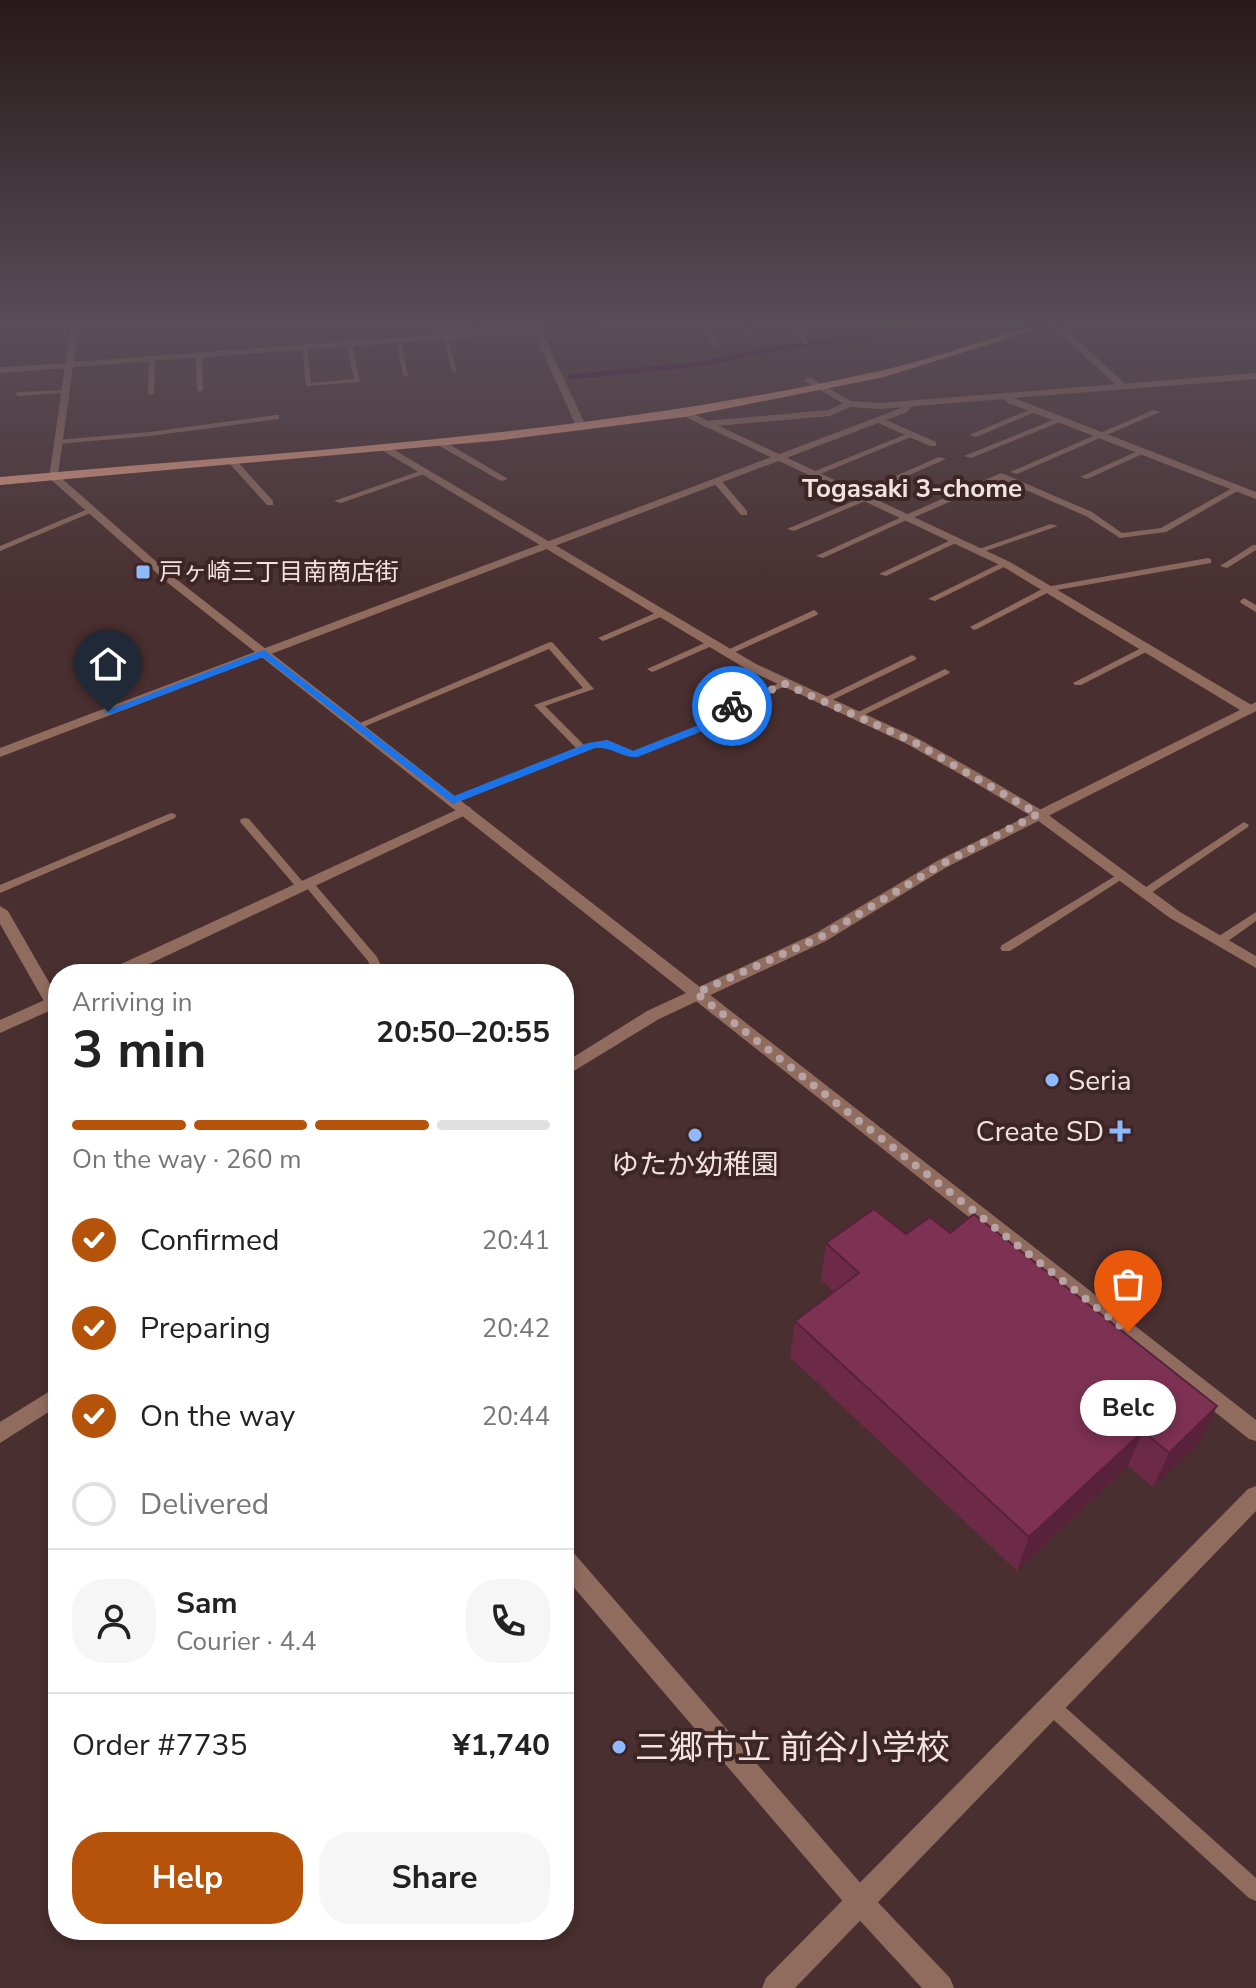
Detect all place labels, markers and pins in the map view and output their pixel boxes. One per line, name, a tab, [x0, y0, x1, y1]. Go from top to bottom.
place label: 戸ヶ崎三丁目南商店街	[159, 556, 399, 588]
marker: 戸ヶ崎三丁目南商店街	[134, 563, 152, 581]
pin	[74, 630, 142, 712]
place label: Seria	[1068, 1062, 1131, 1100]
marker: Seria	[1043, 1071, 1061, 1089]
place label: Create SD	[976, 1113, 1104, 1151]
marker: Create SD	[1111, 1122, 1129, 1140]
marker: ゆたか幼稚園	[686, 1126, 704, 1144]
place label: ゆたか幼稚園	[611, 1146, 779, 1184]
pin	[1094, 1250, 1162, 1332]
callout: Belc	[1080, 1380, 1176, 1436]
place label: 三郷市立 前谷小学校	[635, 1725, 950, 1771]
marker: 三郷市立 前谷小学校	[610, 1738, 628, 1756]

